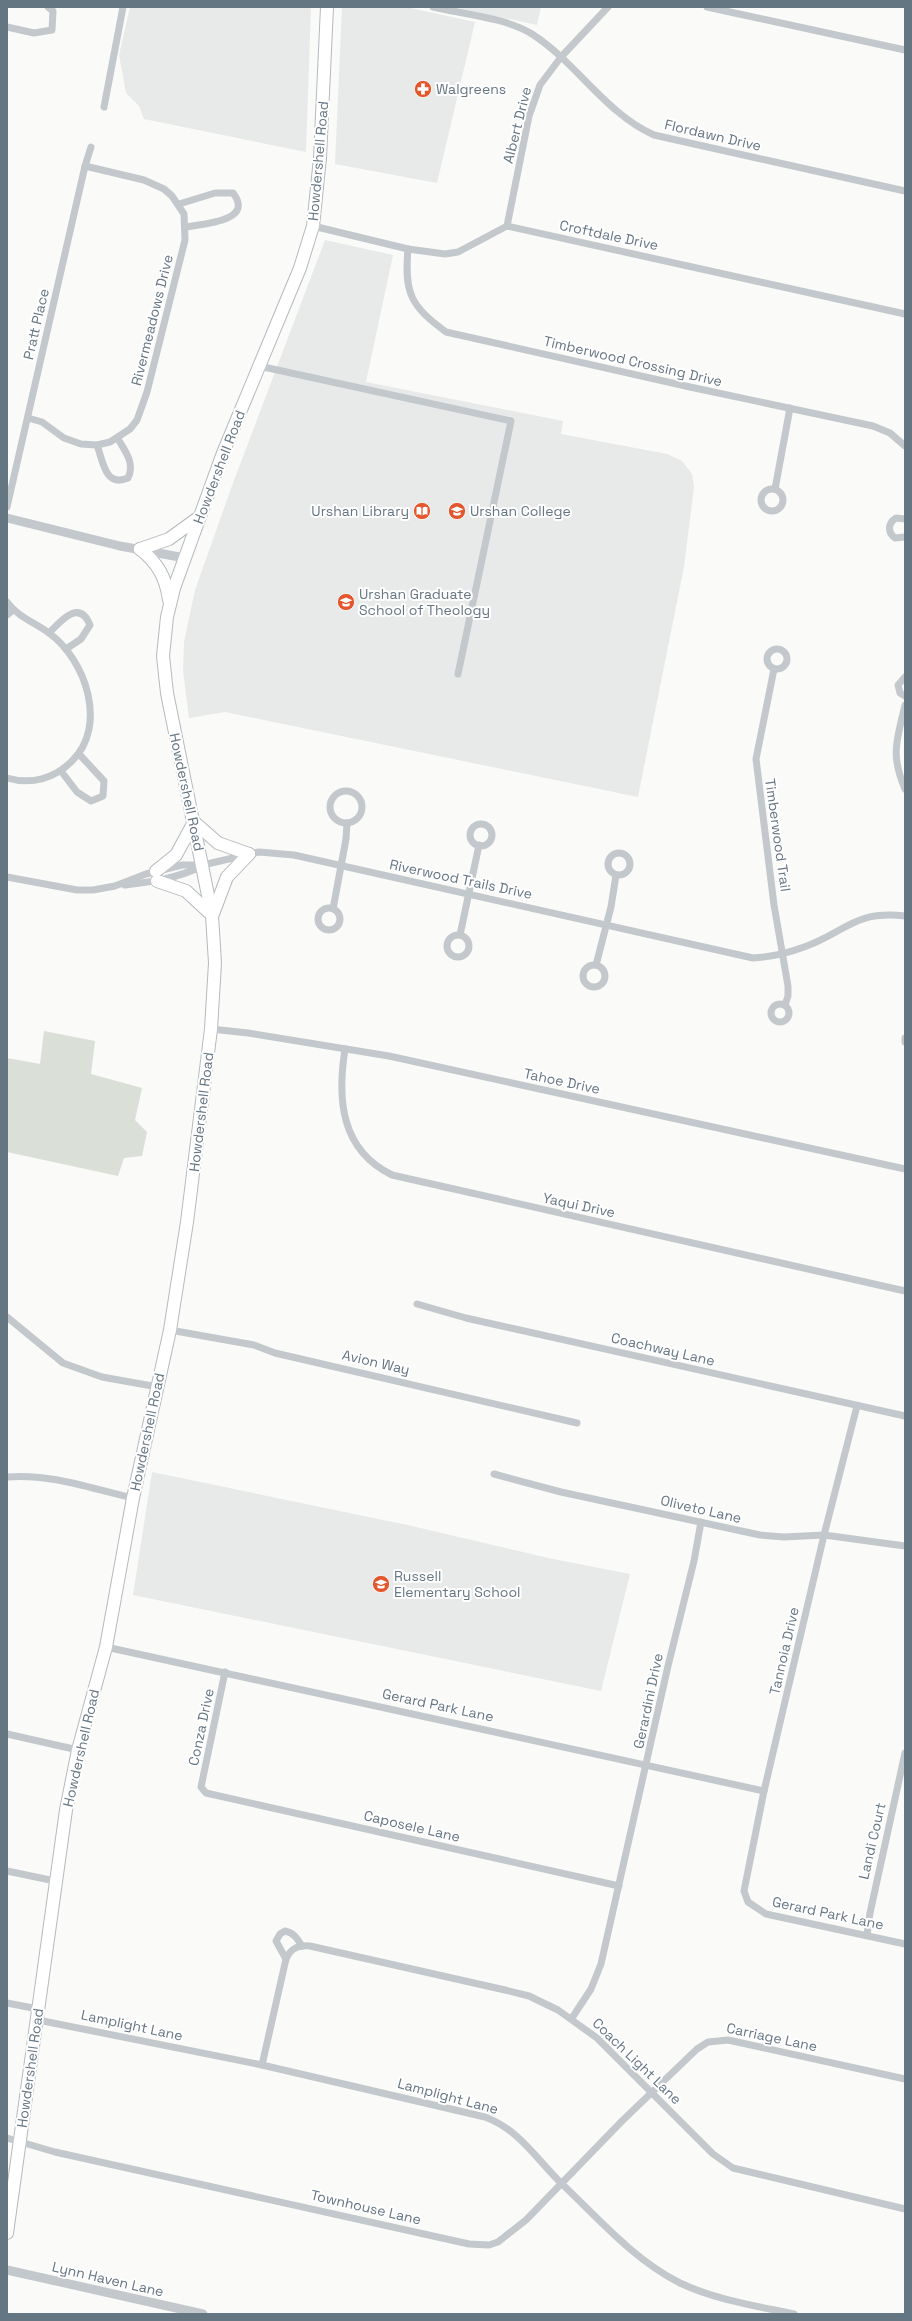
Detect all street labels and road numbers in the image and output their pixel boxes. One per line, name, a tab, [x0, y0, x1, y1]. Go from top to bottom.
street label: Albert Drive	[499, 85, 535, 165]
street label: Howdershell Road	[304, 100, 332, 222]
street label: Flordawn Drive	[663, 115, 763, 155]
street label: Croftdale Drive	[558, 216, 660, 254]
street label: Rivermeadows Drive	[127, 253, 177, 387]
street label: Pratt Place	[19, 287, 53, 361]
street label: Timberwood Crossing Drive	[542, 332, 724, 390]
street label: Howdershell Road	[189, 408, 249, 526]
street label: Howdershell Road	[166, 731, 208, 853]
street label: Timberwood Trail	[761, 777, 795, 893]
street label: Riverwood Trails Drive	[388, 855, 534, 903]
street label: Howdershell Road	[185, 1051, 217, 1173]
street label: Tahoe Drive	[522, 1064, 602, 1098]
street label: Yaqui Drive	[541, 1189, 617, 1221]
street label: Coachway Lane	[609, 1328, 717, 1370]
street label: Avion Way	[340, 1345, 412, 1379]
street label: Howdershell Road	[126, 1371, 168, 1493]
street label: Oliveto Lane	[659, 1491, 743, 1527]
street label: Tannoia Drive	[765, 1605, 803, 1697]
street label: Gerardini Drive	[629, 1652, 667, 1750]
street label: Gerard Park Lane	[381, 1684, 495, 1726]
street label: Howdershell Road	[59, 1687, 103, 1809]
street label: Conza Drive	[184, 1687, 218, 1767]
street label: Landi Court	[854, 1801, 890, 1881]
street label: Caposele Lane	[362, 1806, 462, 1846]
street label: Gerard Park Lane	[771, 1892, 885, 1934]
street label: Lamplight Lane	[79, 2005, 185, 2045]
street label: Howdershell Road	[13, 2007, 47, 2129]
street label: Coach Light Lane	[589, 2014, 685, 2108]
street label: Carriage Lane	[725, 2019, 819, 2055]
street label: Lamplight Lane	[396, 2074, 500, 2118]
street label: Townhouse Lane	[309, 2186, 423, 2228]
street label: Lynn Haven Lane	[50, 2257, 166, 2301]

